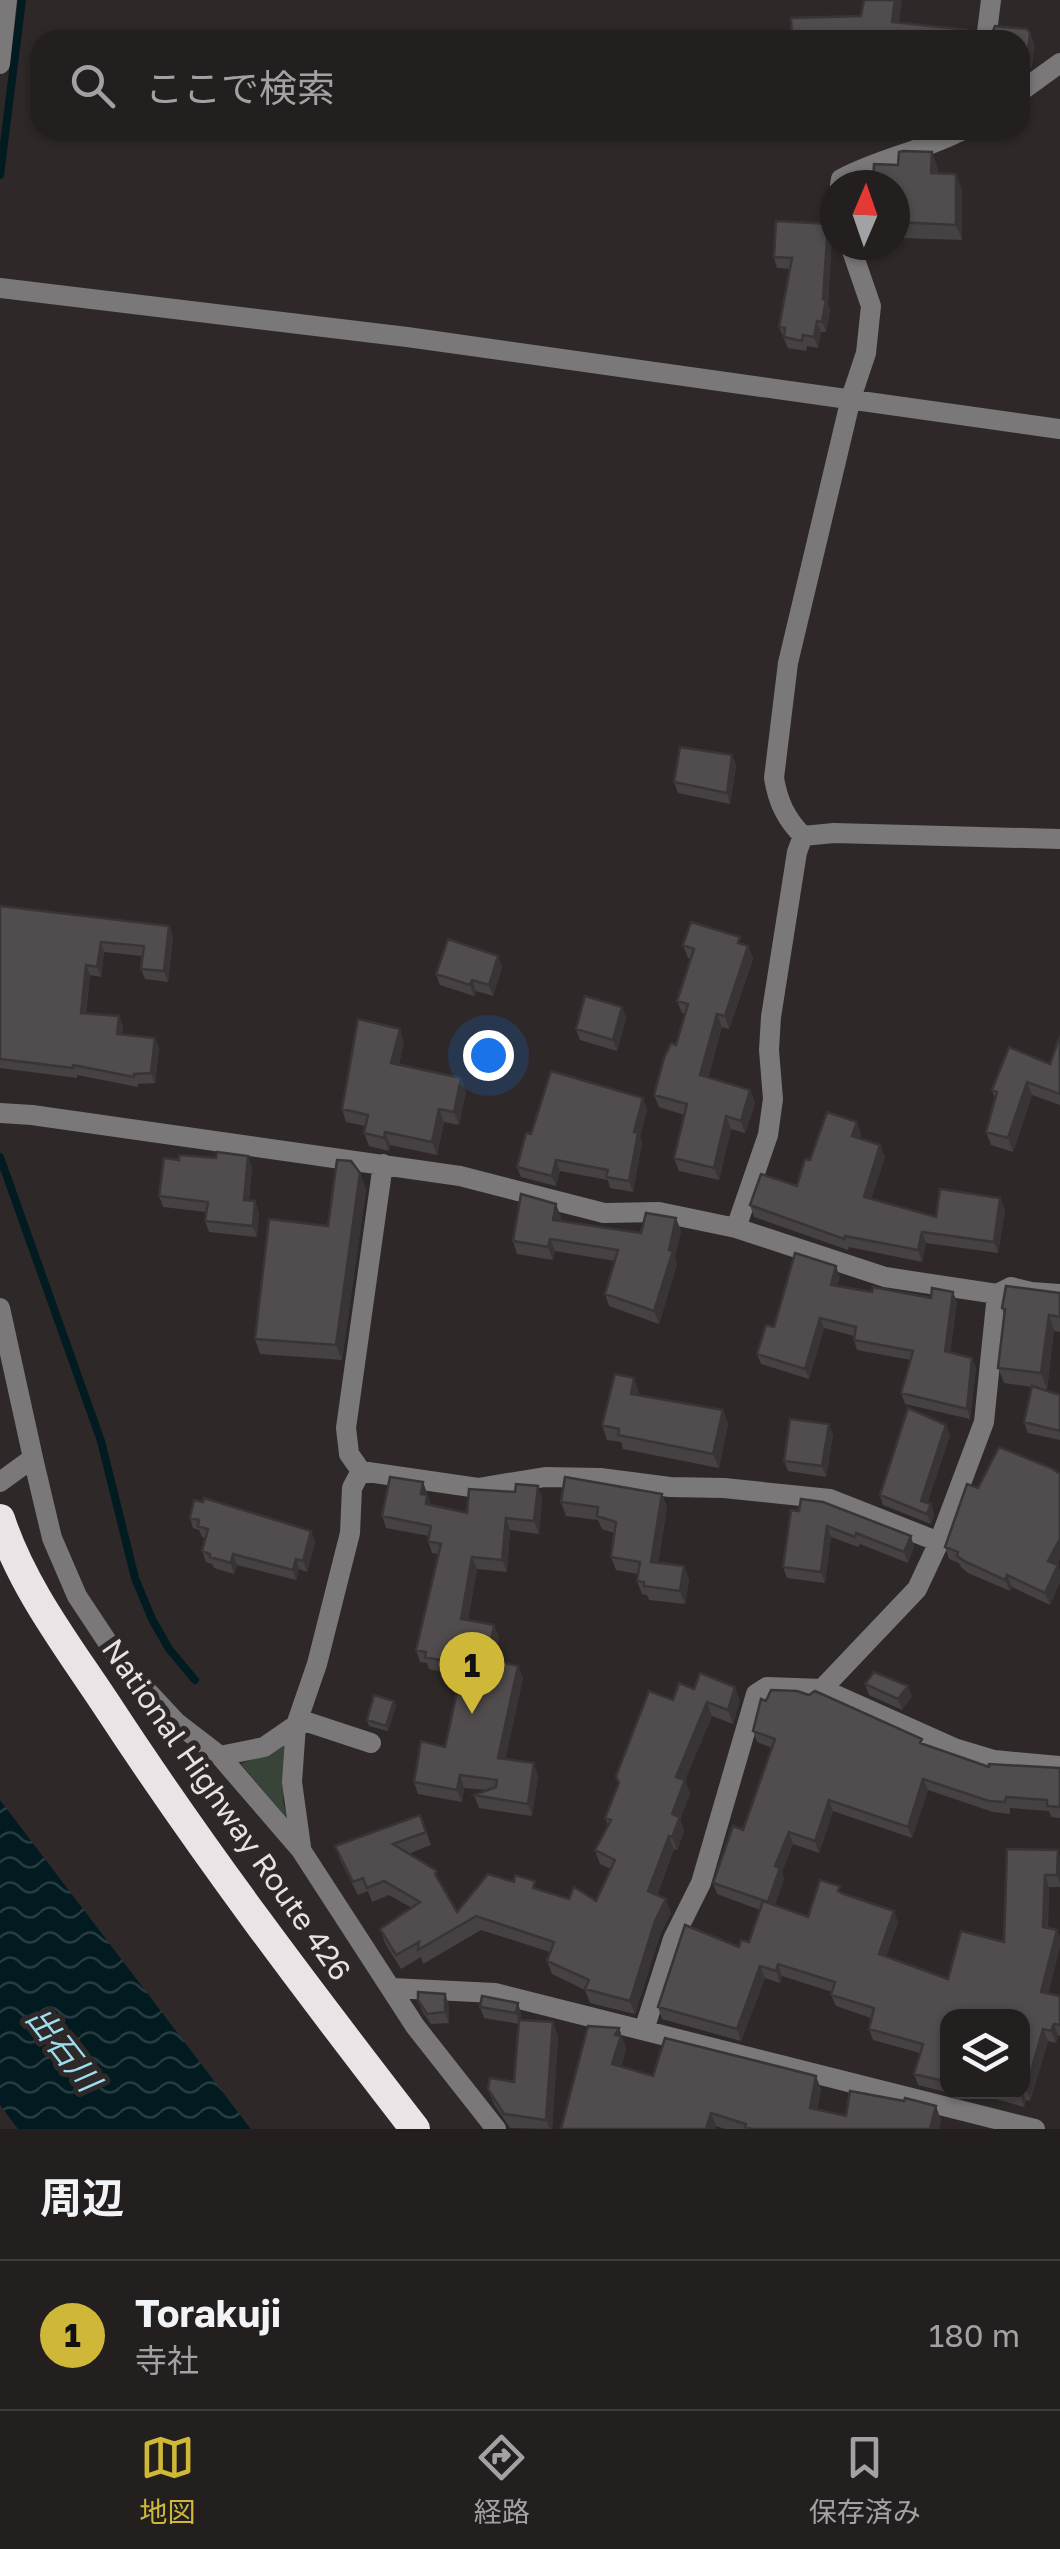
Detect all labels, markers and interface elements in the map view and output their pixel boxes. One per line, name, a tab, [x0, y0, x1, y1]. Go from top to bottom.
search box	[30, 30, 1030, 140]
icon: search	[65, 58, 120, 113]
text: ここで検索	[145, 65, 335, 110]
north arrow	[820, 170, 910, 260]
your location	[463, 1030, 514, 1081]
street label: National Highway Route 426	[95, 1632, 359, 1987]
pin: 1	[440, 1632, 504, 1714]
water label: 出石川	[19, 1999, 110, 2100]
map controls	[940, 2009, 1030, 2099]
button: layers	[940, 2009, 1030, 2099]
text: 周辺	[40, 2172, 124, 2222]
text: Torakuji	[135, 2290, 281, 2335]
text: 1	[64, 2316, 81, 2354]
text: 180 m	[929, 2316, 1020, 2354]
text: 寺社	[135, 2341, 199, 2379]
tab: 地図	[139, 2430, 195, 2530]
tab: 経路	[474, 2430, 530, 2530]
tab: 保存済み	[809, 2430, 921, 2530]

